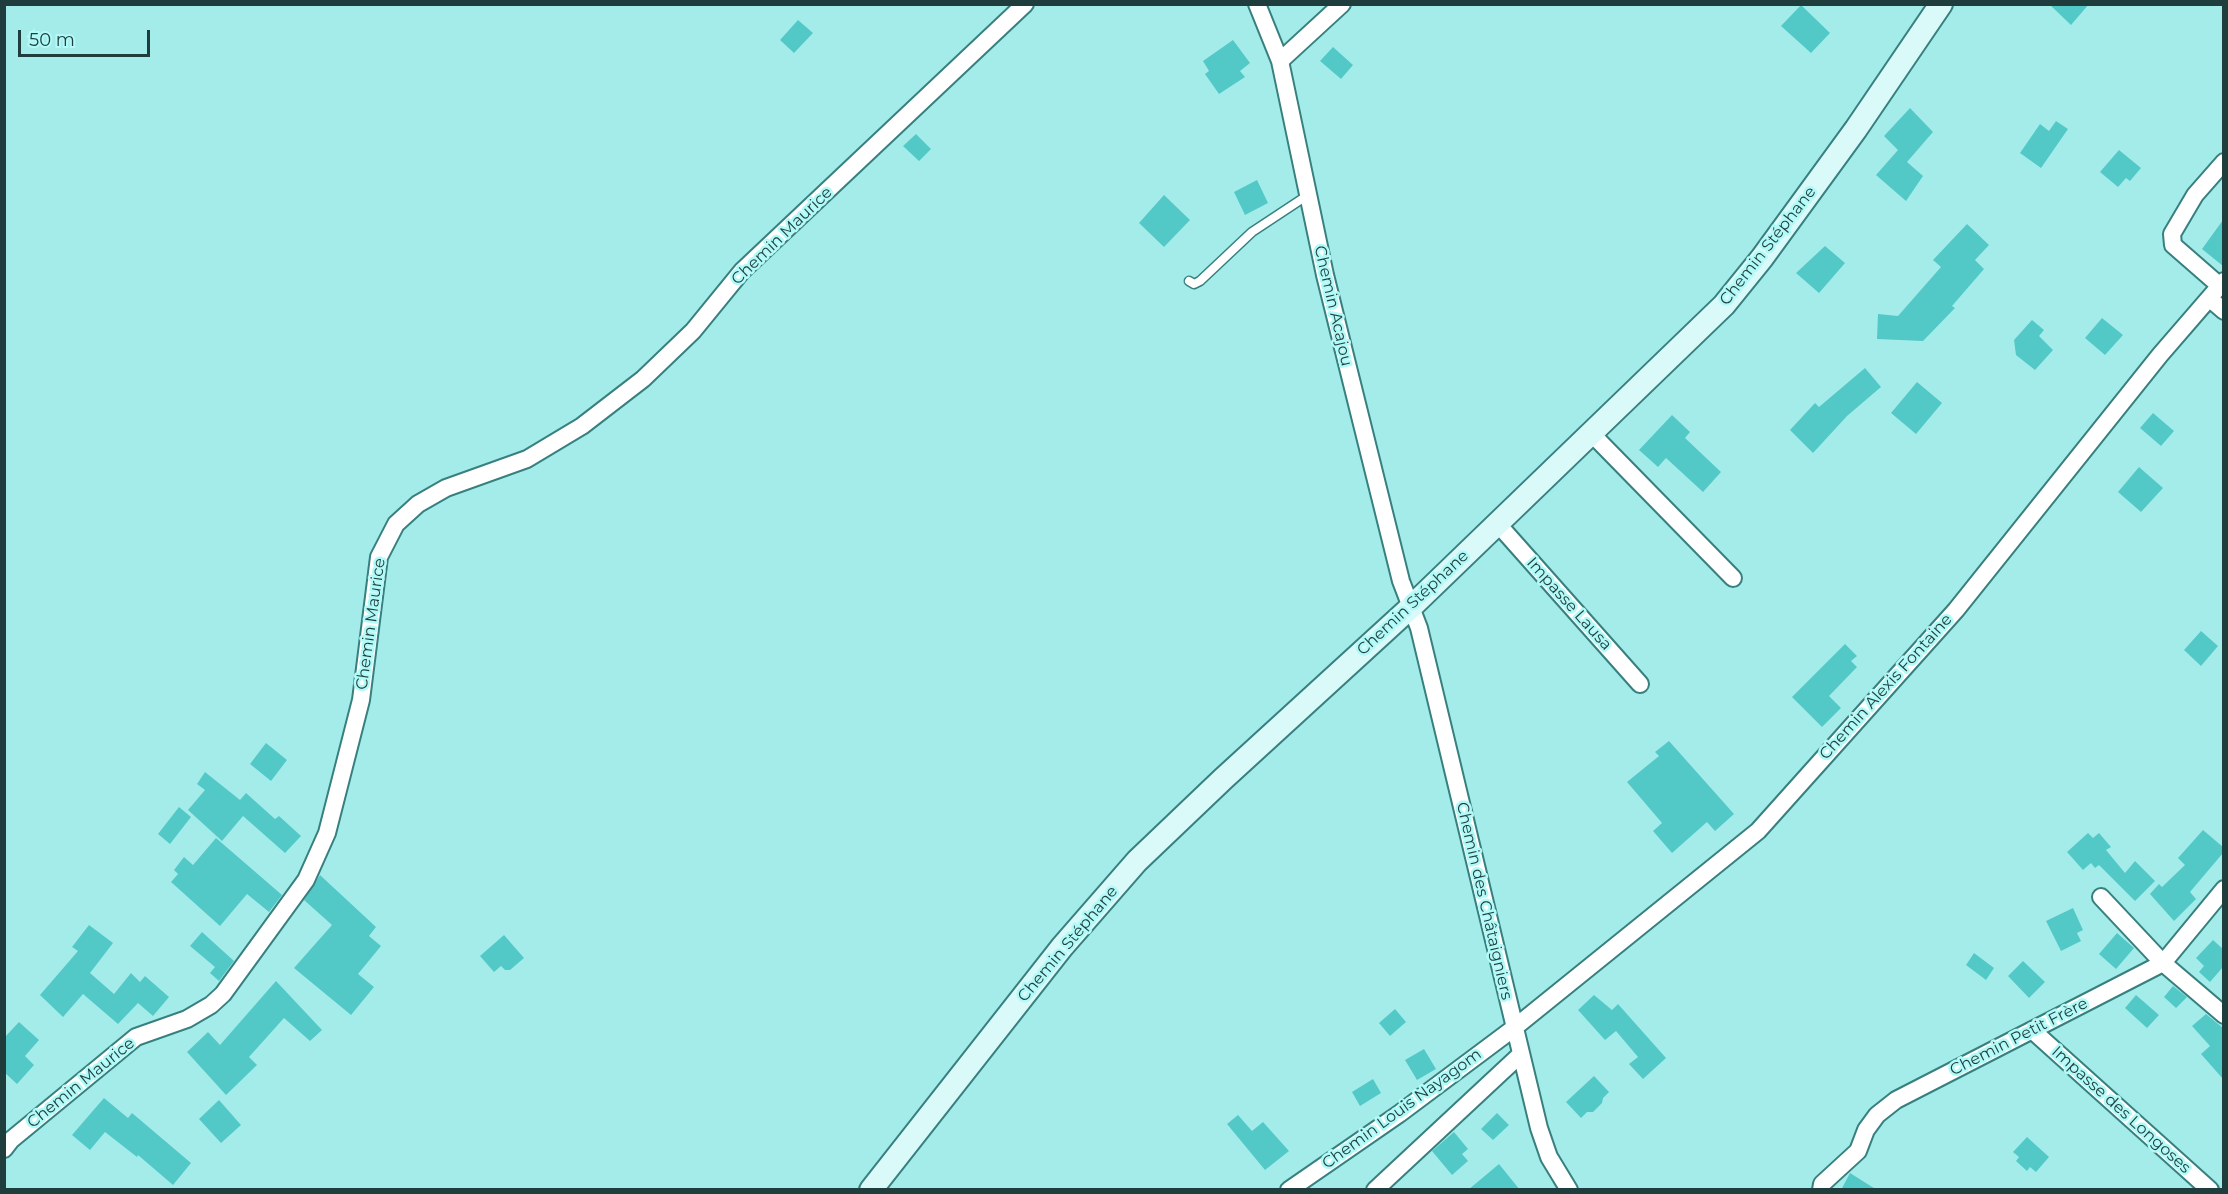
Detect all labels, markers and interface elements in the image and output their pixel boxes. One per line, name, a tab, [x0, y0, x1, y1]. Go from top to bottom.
scale bar	[21, 18, 153, 56]
text: 50 m	[29, 29, 75, 51]
street label: Chemin Maurice	[728, 183, 836, 289]
street label: Chemin Stéphane	[1716, 183, 1820, 309]
street label: Chemin Acajou	[1310, 244, 1356, 368]
street label: Chemin Stéphane	[1353, 546, 1473, 660]
street label: Impasse Lausa	[1522, 554, 1616, 654]
street label: Chemin Maurice	[352, 557, 390, 691]
street label: Chemin Alexis Fontaine	[1816, 610, 1956, 764]
street label: Chemin des Châtaigniers	[1452, 800, 1516, 1002]
street label: Chemin Stéphane	[1014, 882, 1122, 1006]
street label: Chemin Petit Frère	[1947, 994, 2091, 1080]
street label: Chemin Maurice	[23, 1034, 139, 1132]
street label: Impasse des Longoses	[2048, 1042, 2194, 1178]
street label: Chemin Louis Nayagom	[1319, 1045, 1485, 1173]

